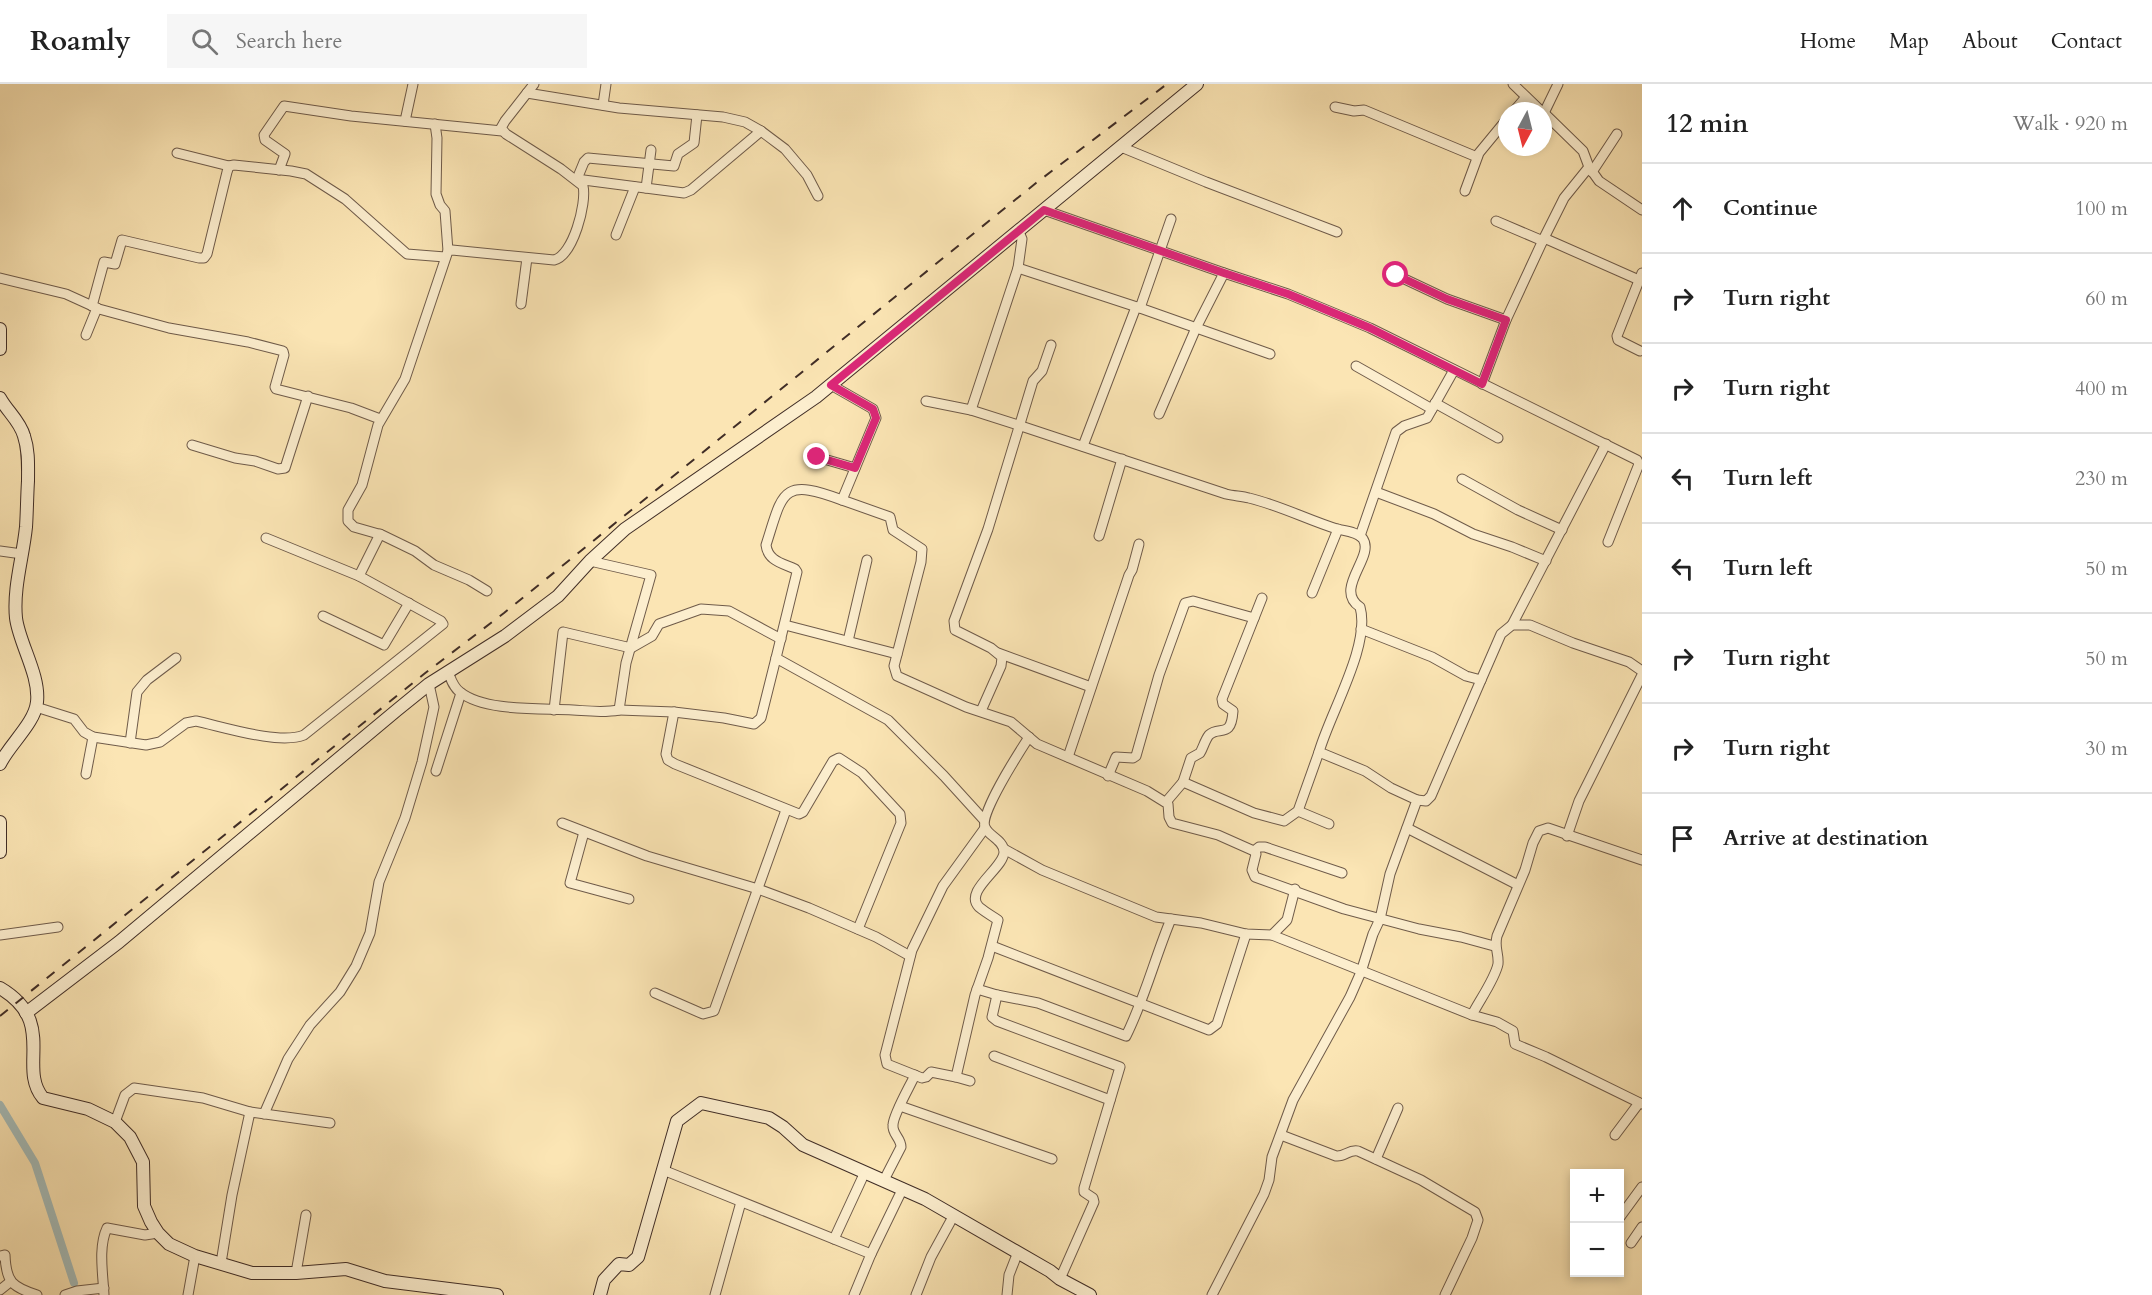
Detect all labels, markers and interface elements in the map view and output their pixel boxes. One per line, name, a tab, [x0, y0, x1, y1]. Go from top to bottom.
search box	[167, 14, 587, 68]
text: Roamly	[30, 22, 131, 60]
icon: search	[188, 25, 221, 58]
text: Search here	[236, 26, 342, 56]
text: Home	[1800, 27, 1856, 56]
text: Map	[1889, 27, 1929, 56]
text: About	[1962, 27, 2018, 56]
text: Contact	[2051, 27, 2122, 56]
north arrow	[1498, 102, 1552, 156]
text: 12 min	[1666, 106, 1749, 141]
text: Walk · 920 m	[2013, 110, 2128, 137]
icon: ahead	[1666, 192, 1699, 225]
text: Continue	[1723, 193, 1818, 223]
text: 100 m	[2075, 195, 2128, 222]
route start	[1382, 261, 1408, 287]
icon: right	[1666, 282, 1699, 315]
text: Turn right	[1723, 283, 1830, 313]
text: 60 m	[2085, 285, 2128, 312]
icon: right	[1666, 372, 1699, 405]
text: Turn right	[1723, 373, 1830, 403]
text: 400 m	[2075, 375, 2128, 402]
route end	[803, 443, 829, 469]
icon: left	[1666, 462, 1699, 495]
text: Turn left	[1723, 463, 1812, 493]
text: 230 m	[2075, 465, 2128, 492]
icon: left	[1666, 552, 1699, 585]
text: Turn left	[1723, 553, 1812, 583]
text: 50 m	[2085, 555, 2128, 582]
icon: right	[1666, 642, 1699, 675]
text: Turn right	[1723, 643, 1830, 673]
text: 50 m	[2085, 645, 2128, 672]
icon: right	[1666, 732, 1699, 765]
text: Turn right	[1723, 733, 1830, 763]
text: 30 m	[2085, 735, 2128, 762]
icon: arrive	[1666, 822, 1699, 855]
text: Arrive at destination	[1723, 823, 1928, 853]
map controls	[1570, 1169, 1624, 1277]
button: +	[1570, 1169, 1624, 1223]
button: −	[1570, 1223, 1624, 1277]

